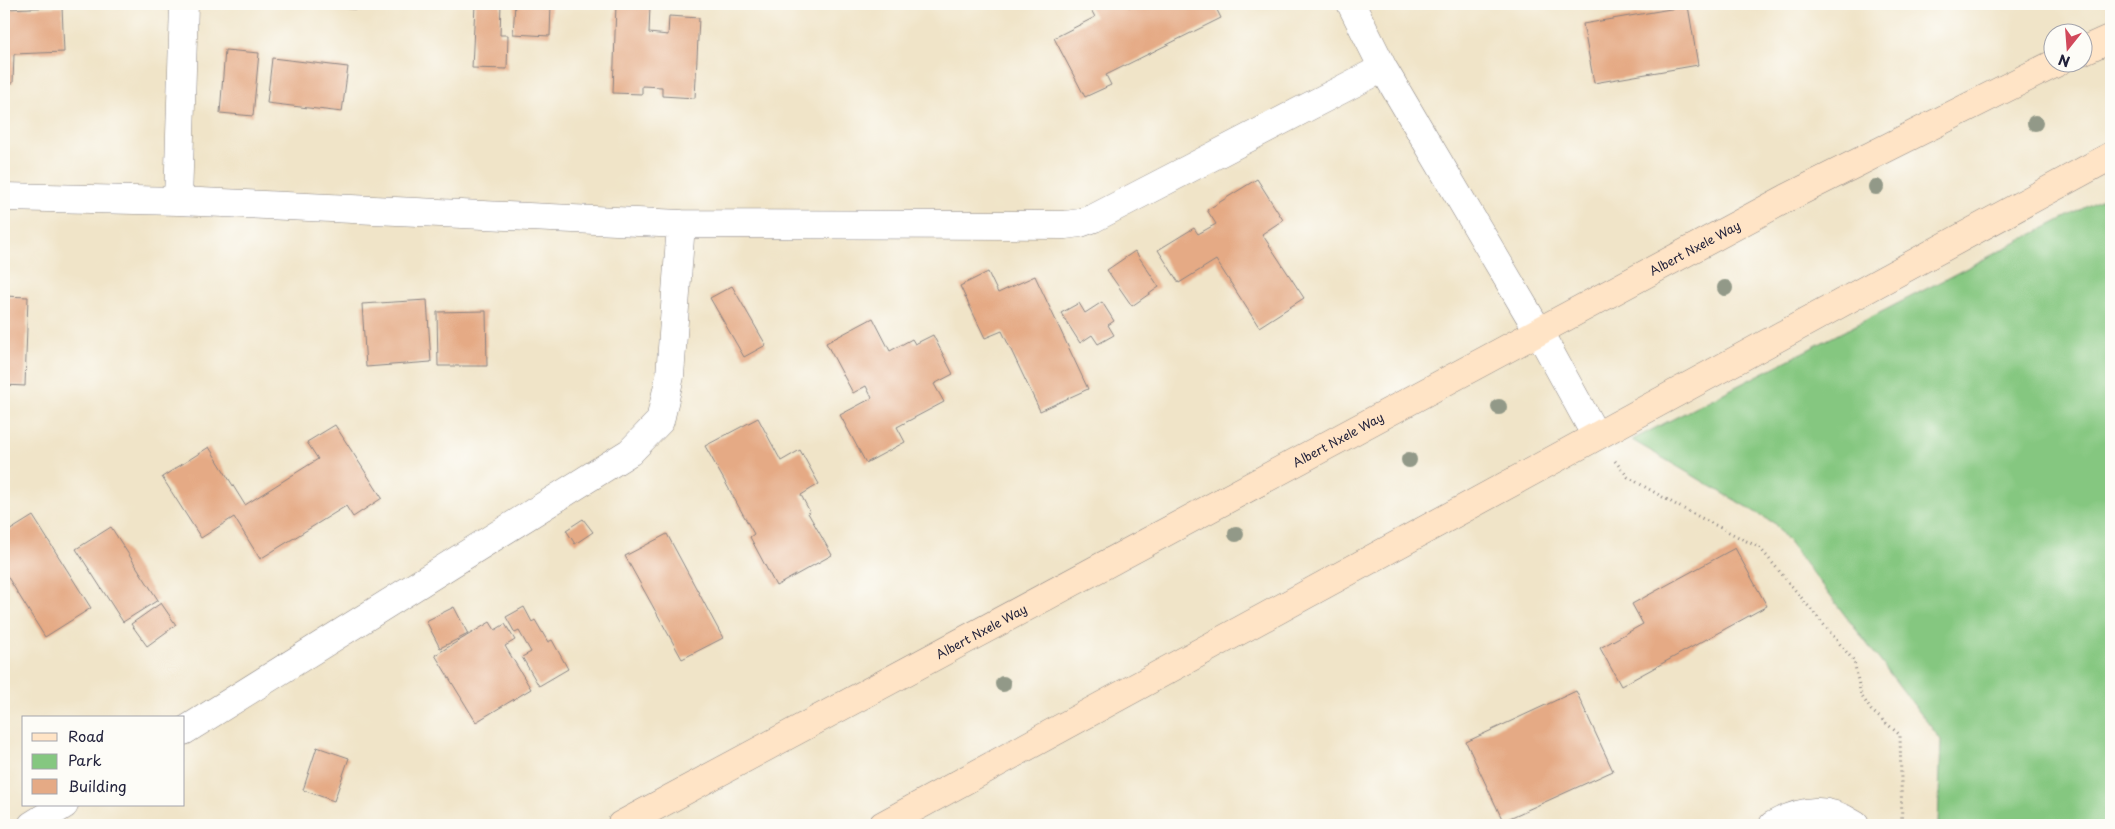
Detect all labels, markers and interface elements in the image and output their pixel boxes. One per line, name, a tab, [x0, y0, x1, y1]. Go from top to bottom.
north arrow	[2042, 22, 2092, 72]
text: N	[2056, 49, 2072, 73]
street label: Albert Nxele Way	[1646, 216, 1743, 280]
street label: Albert Nxele Way	[1289, 408, 1387, 471]
street label: Albert Nxele Way	[932, 599, 1030, 663]
legend	[22, 716, 185, 806]
text: Road	[68, 724, 104, 747]
text: Park	[68, 748, 102, 771]
text: Building	[68, 774, 127, 797]

